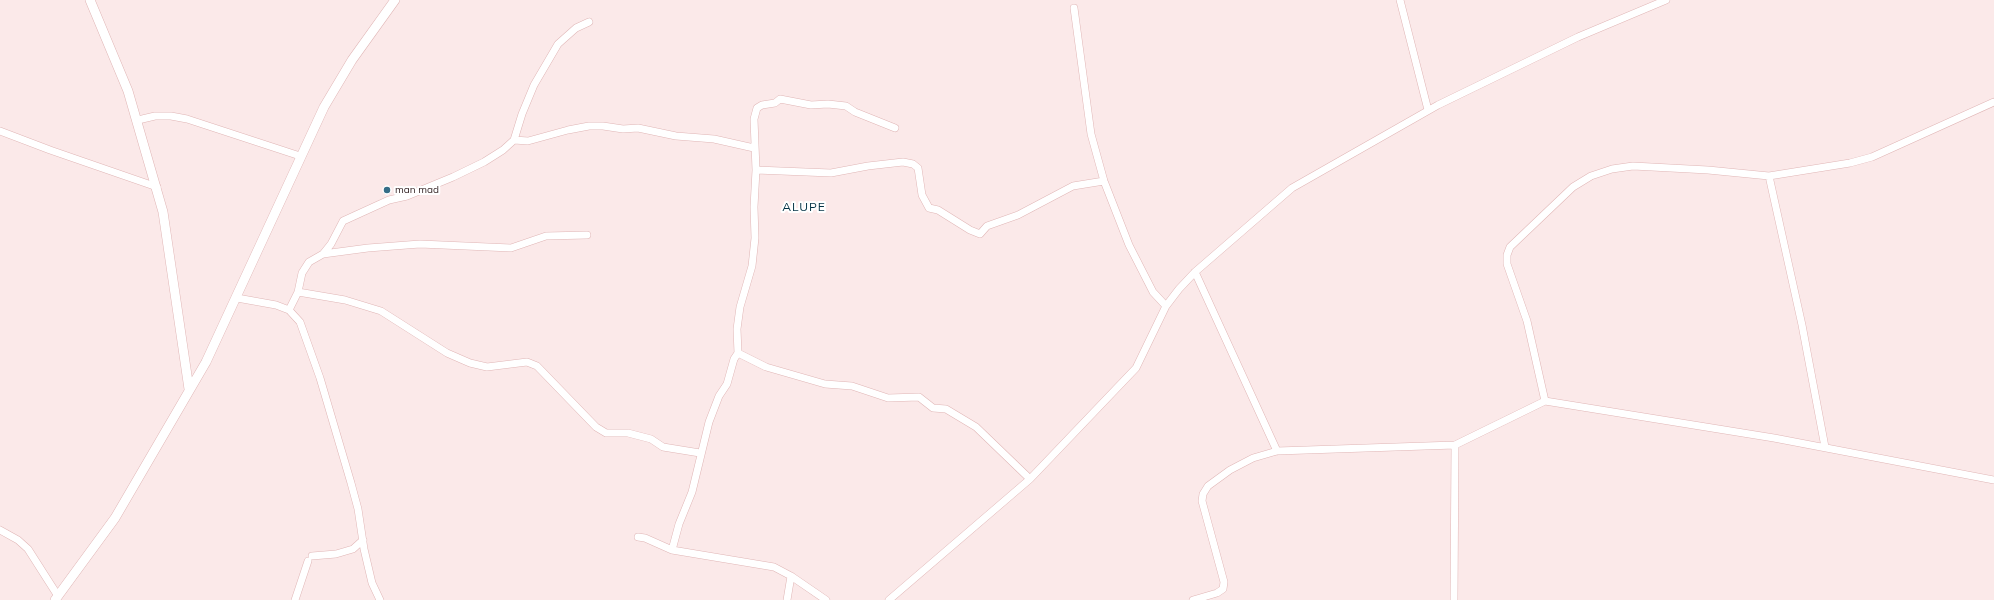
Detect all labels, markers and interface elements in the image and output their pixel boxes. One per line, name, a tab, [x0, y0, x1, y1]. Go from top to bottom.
place label: man mad	[395, 184, 439, 196]
marker: man mad	[382, 185, 392, 195]
district label: ALUPE	[782, 200, 826, 214]

